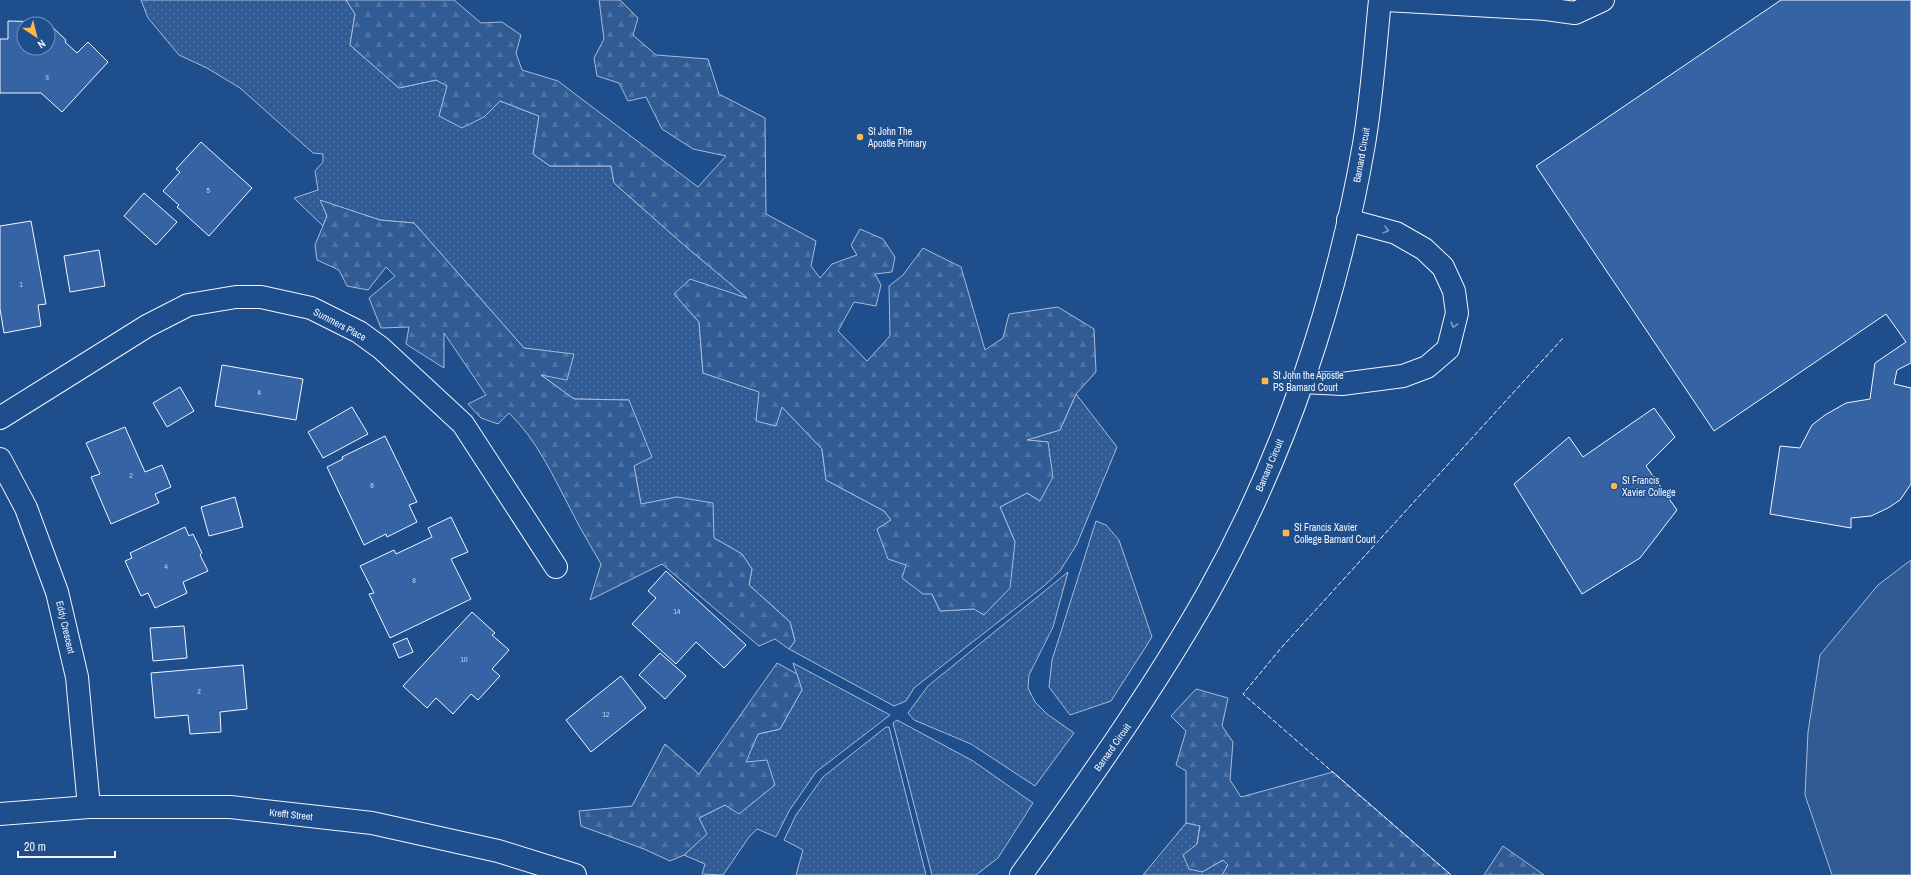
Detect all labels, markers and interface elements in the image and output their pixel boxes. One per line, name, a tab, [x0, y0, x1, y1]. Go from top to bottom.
north arrow	[16, 16, 56, 56]
text: N	[35, 37, 48, 52]
house number: 3	[45, 72, 49, 82]
place label: St John The Apostle Primary	[867, 125, 927, 150]
street label: Barnard Circuit	[1350, 126, 1373, 184]
marker: St John The Apostle Primary	[855, 132, 865, 142]
house number: 5	[206, 185, 210, 195]
one-way arrow	[1382, 225, 1389, 234]
house number: 1	[19, 279, 23, 289]
street label: Summers Place	[311, 305, 369, 344]
one-way arrow	[1450, 321, 1459, 328]
place label: St John the Apostle PS Barnard Court	[1273, 369, 1344, 394]
marker: St John the Apostle PS Barnard Court	[1260, 376, 1270, 386]
house number: 4	[257, 387, 261, 397]
street label: Barnard Circuit	[1253, 436, 1287, 493]
house number: 2	[129, 470, 133, 480]
place label: St Francis Xavier College	[1622, 474, 1676, 499]
house number: 6	[370, 480, 374, 490]
marker: St Francis Xavier College	[1609, 481, 1619, 491]
place label: St Francis Xavier College Barnard Court	[1294, 521, 1376, 546]
marker: St Francis Xavier College Barnard Court	[1281, 528, 1291, 538]
house number: 4	[164, 561, 168, 571]
house number: 8	[412, 575, 416, 585]
street label: Eddy Crescent	[53, 599, 78, 655]
house number: 14	[673, 606, 681, 616]
house number: 10	[460, 654, 468, 664]
house number: 2	[197, 686, 201, 696]
house number: 12	[602, 709, 610, 719]
street label: Barnard Circuit	[1091, 720, 1134, 774]
street label: Krefft Street	[269, 806, 314, 823]
scale bar	[18, 833, 115, 859]
text: 20 m	[24, 839, 46, 855]

